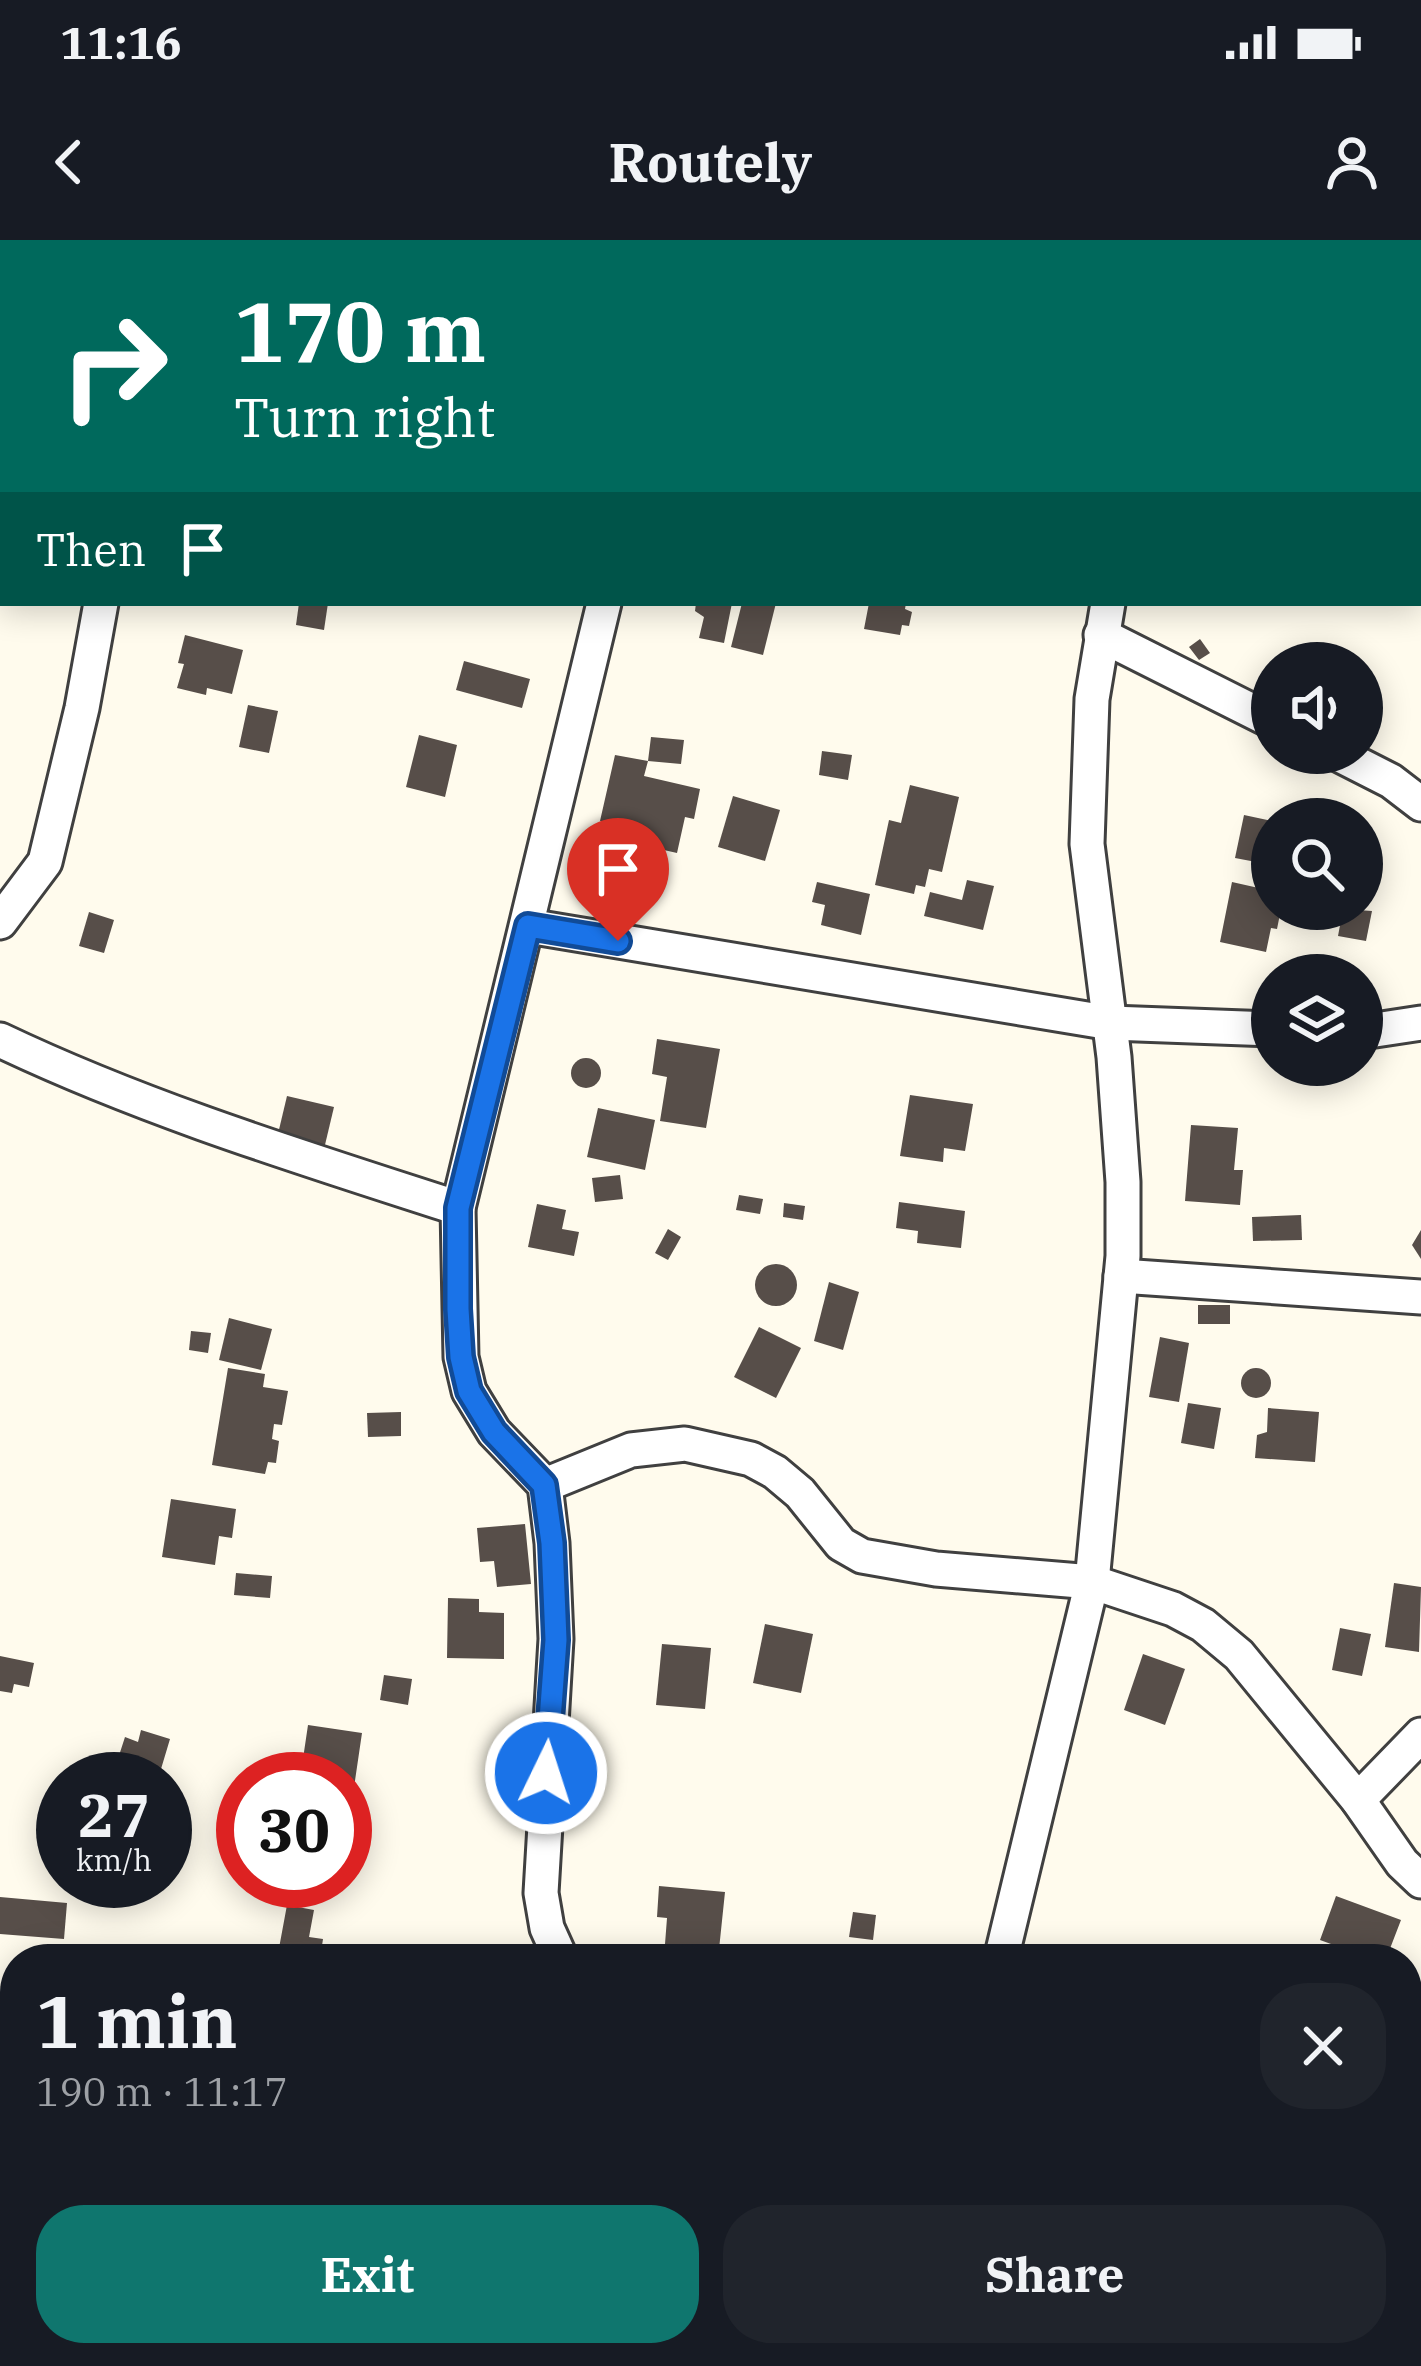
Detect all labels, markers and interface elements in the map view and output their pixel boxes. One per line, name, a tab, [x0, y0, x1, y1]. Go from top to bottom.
text: 11:16	[60, 13, 182, 71]
text: Routely	[609, 127, 812, 197]
icon: back	[36, 129, 102, 195]
icon: person	[1319, 129, 1385, 195]
text: 170 m	[234, 276, 486, 385]
icon: right	[36, 288, 192, 444]
text: Turn right	[234, 382, 496, 452]
icon: arrive	[170, 516, 236, 582]
text: Then	[36, 520, 146, 578]
map controls	[1251, 642, 1383, 1086]
button: sound	[1251, 642, 1383, 774]
button: search	[1251, 798, 1383, 930]
pin	[567, 818, 669, 941]
icon: arrive	[585, 836, 651, 902]
button: layers	[1251, 954, 1383, 1086]
position arrow	[483, 1710, 609, 1836]
speed limit sign: 30	[216, 1752, 372, 1908]
text: 27	[78, 1775, 150, 1854]
text: km/h	[76, 1840, 152, 1879]
text: 1 min	[36, 1974, 238, 2068]
button: close	[1260, 1983, 1386, 2109]
text: 190 m · 11:17	[36, 2066, 288, 2117]
button: Exit	[36, 2205, 699, 2343]
button: Share	[723, 2205, 1386, 2343]

